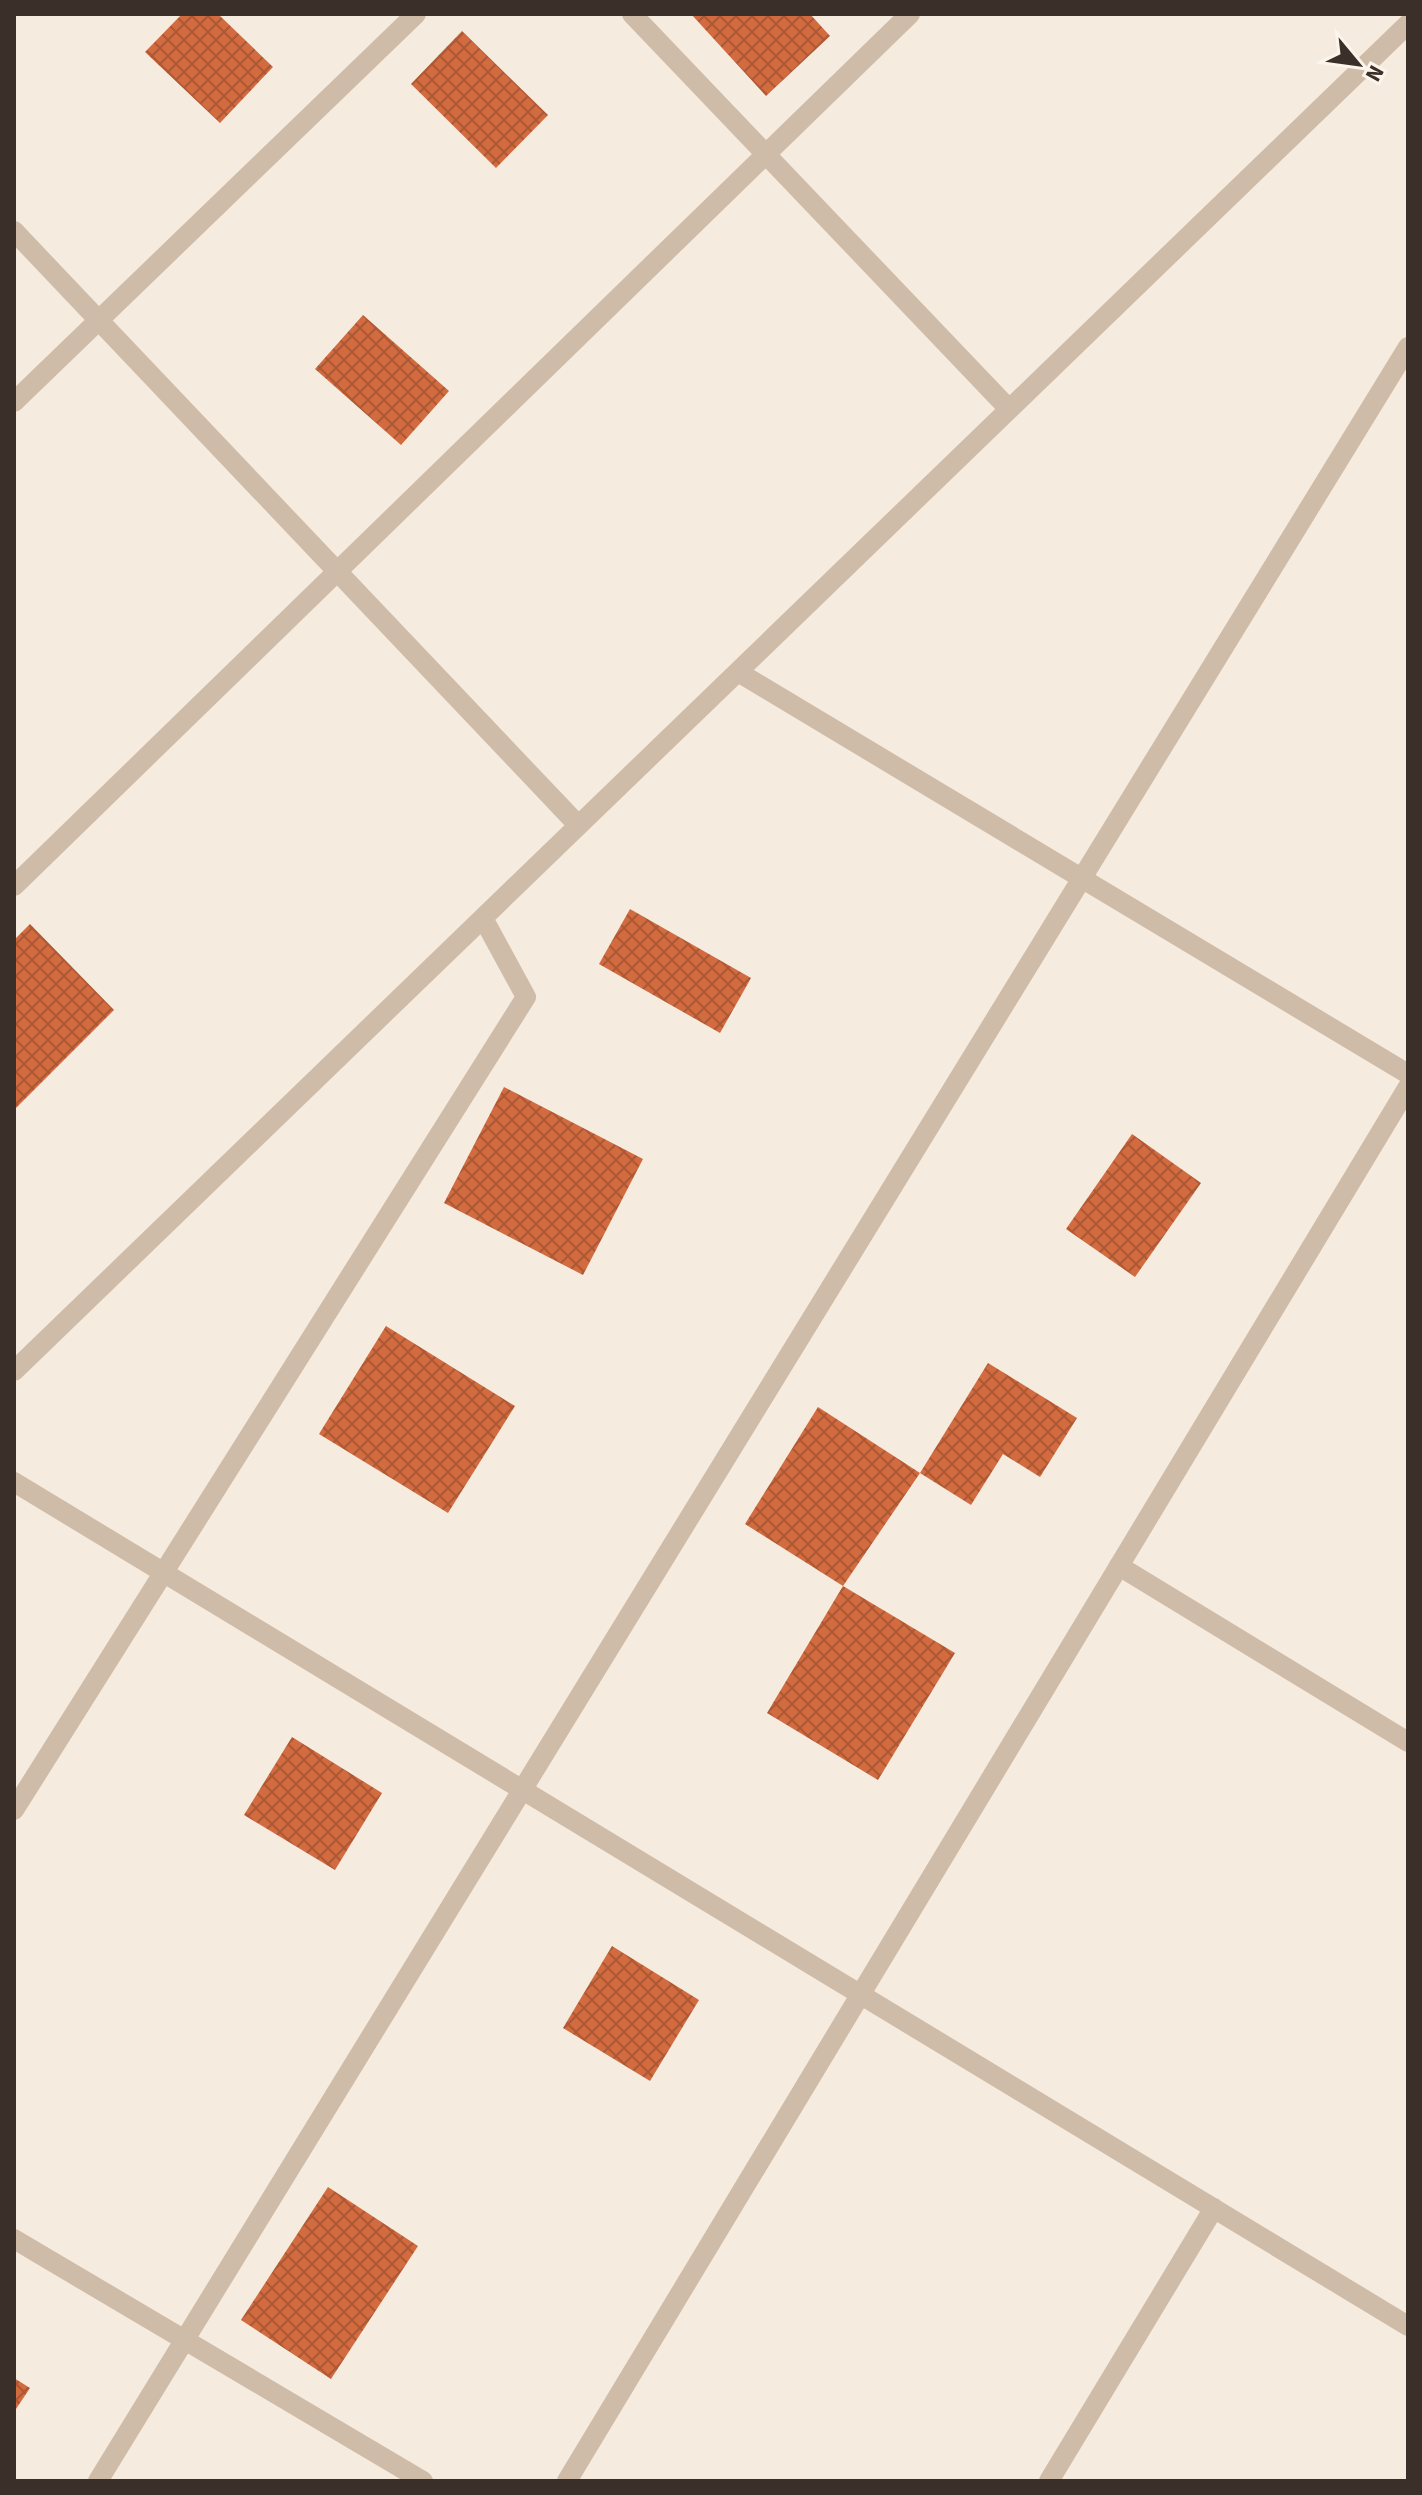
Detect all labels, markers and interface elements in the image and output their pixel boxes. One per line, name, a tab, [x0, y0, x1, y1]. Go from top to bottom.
north arrow	[1318, 24, 1398, 104]
text: N	[1357, 59, 1392, 87]

